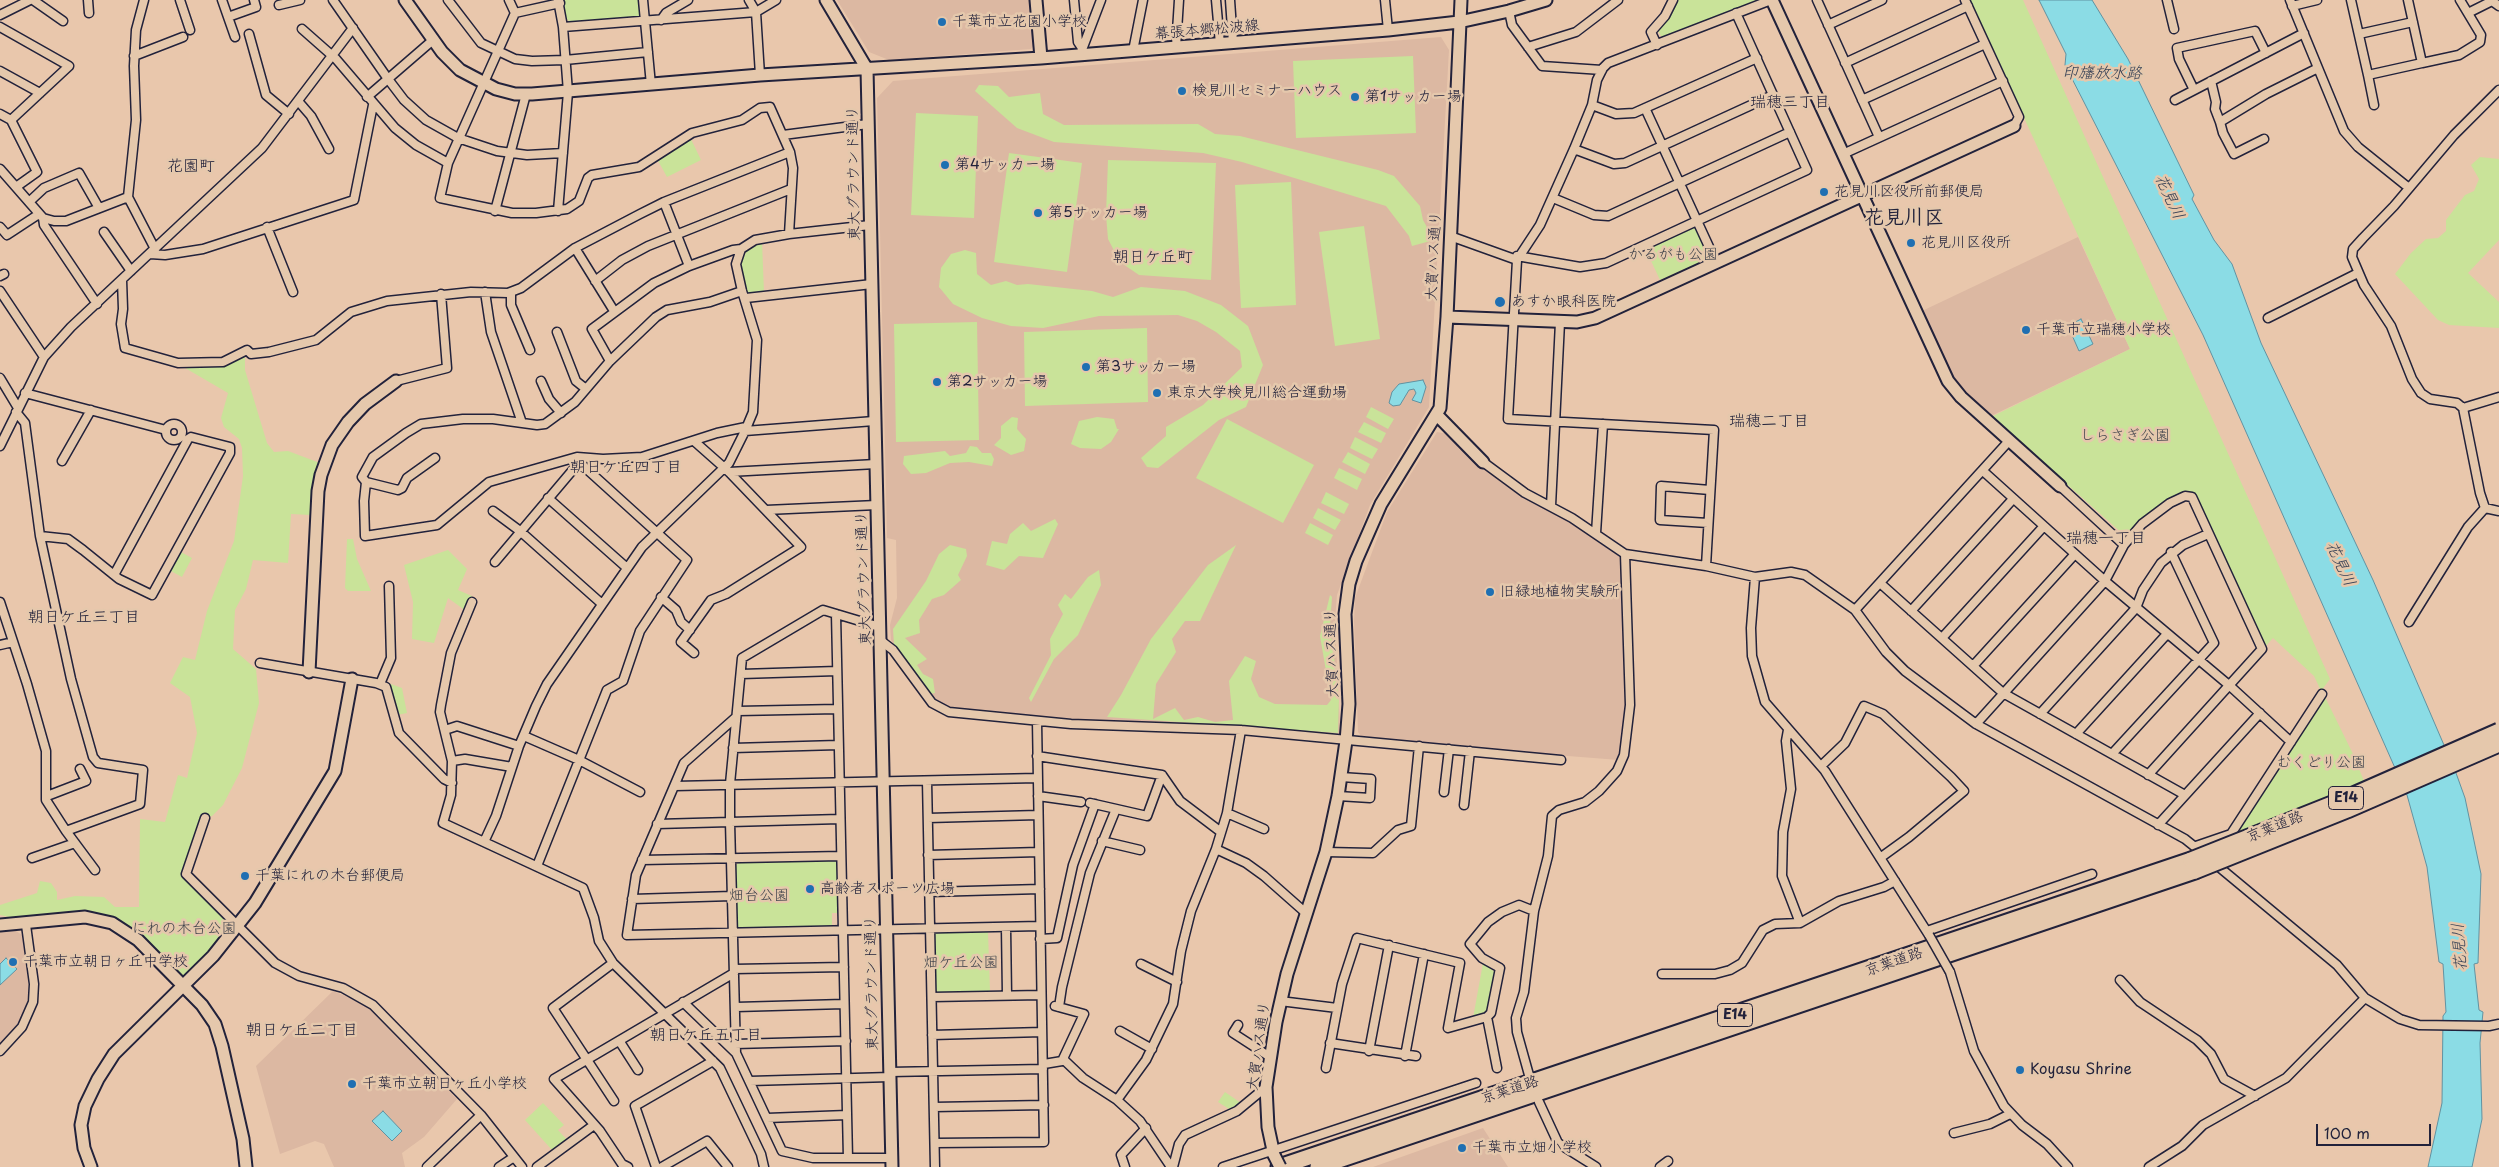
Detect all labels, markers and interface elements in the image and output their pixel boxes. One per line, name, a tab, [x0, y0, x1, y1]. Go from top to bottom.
place label: 千葉市立花園小学校	[952, 13, 1087, 31]
marker: 千葉市立花園小学校	[936, 16, 948, 28]
street label: 幕張本郷松波線	[1154, 16, 1260, 44]
water label: 印旛放水路	[2062, 64, 2142, 84]
place label: 検見川セミナーハウス	[1192, 82, 1342, 100]
marker: 検見川セミナーハウス	[1176, 85, 1188, 97]
place label: 第1サッカー場	[1365, 88, 1462, 106]
marker: 第1サッカー場	[1349, 91, 1361, 103]
district label: 瑞穂三丁目	[1750, 93, 1830, 113]
street label: 東大グラウンド通り	[844, 105, 864, 241]
place label: 第4サッカー場	[955, 156, 1055, 174]
district label: 花園町	[167, 157, 215, 177]
marker: 第4サッカー場	[939, 159, 951, 171]
water label: 花見川	[2150, 171, 2188, 223]
place label: 花見川区役所前郵便局	[1834, 183, 1984, 201]
marker: 花見川区役所前郵便局	[1818, 186, 1830, 198]
place label: 第5サッカー場	[1048, 204, 1148, 222]
district label: 花見川区	[1864, 206, 1944, 230]
marker: 第5サッカー場	[1032, 207, 1044, 219]
street label: 大賀ハス通り	[1423, 211, 1445, 301]
place label: 花見川区役所	[1921, 234, 2011, 252]
marker: 花見川区役所	[1905, 237, 1917, 249]
park label: かるがも公園	[1628, 246, 1718, 264]
district label: 朝日ケ丘町	[1113, 248, 1193, 268]
place label: あすか眼科医院	[1511, 293, 1616, 311]
marker: あすか眼科医院	[1493, 295, 1507, 309]
place label: 千葉市立瑞穂小学校	[2036, 321, 2171, 339]
marker: 千葉市立瑞穂小学校	[2020, 324, 2032, 336]
place label: 第3サッカー場	[1096, 358, 1196, 376]
marker: 第3サッカー場	[1080, 361, 1092, 373]
place label: 第2サッカー場	[947, 373, 1048, 391]
marker: 第2サッカー場	[931, 376, 943, 388]
place label: 東京大学検見川総合運動場	[1167, 384, 1347, 402]
marker: 東京大学検見川総合運動場	[1151, 387, 1163, 399]
district label: 瑞穂二丁目	[1729, 412, 1809, 432]
park label: しらさぎ公園	[2080, 427, 2170, 445]
district label: 朝日ケ丘四丁目	[570, 458, 682, 478]
street label: 東大グラウンド通り	[853, 510, 875, 646]
district label: 瑞穂一丁目	[2066, 529, 2146, 549]
water label: 花見川	[2321, 538, 2359, 590]
place label: 旧緑地植物実験所	[1500, 583, 1620, 601]
marker: 旧緑地植物実験所	[1484, 586, 1496, 598]
district label: 朝日ケ丘三丁目	[28, 608, 140, 628]
street label: 大賀ハス通り	[1321, 608, 1343, 698]
park label: むくどり公園	[2276, 754, 2366, 772]
road number: E14	[2328, 786, 2364, 810]
street label: 京葉道路	[2244, 807, 2306, 847]
place label: 千葉にれの木台郵便局	[255, 867, 405, 885]
marker: 千葉にれの木台郵便局	[239, 870, 251, 882]
place label: 高齢者スポーツ広場	[820, 880, 955, 898]
marker: 高齢者スポーツ広場	[804, 883, 816, 895]
park label: 畑台公園	[729, 887, 789, 905]
street label: 東大グラウンド通り	[862, 915, 882, 1051]
park label: にれの木台公園	[132, 920, 236, 938]
water label: 花見川	[2449, 922, 2471, 972]
street label: 京葉道路	[1863, 944, 1925, 980]
place label: 千葉市立朝日ヶ丘中学校	[23, 953, 188, 971]
park label: 畑ケ丘公園	[924, 954, 998, 972]
marker: 千葉市立朝日ヶ丘中学校	[7, 956, 19, 968]
street label: 大賀ハス通り	[1244, 1000, 1274, 1092]
road number: E14	[1718, 1004, 1752, 1026]
district label: 朝日ケ丘二丁目	[246, 1021, 358, 1041]
district label: 朝日ケ丘五丁目	[650, 1026, 762, 1046]
place label: Koyasu Shrine	[2030, 1061, 2132, 1079]
marker: Koyasu Shrine	[2014, 1064, 2026, 1076]
street label: 京葉道路	[1479, 1072, 1541, 1108]
place label: 千葉市立朝日ヶ丘小学校	[362, 1075, 527, 1093]
marker: 千葉市立朝日ヶ丘小学校	[346, 1078, 358, 1090]
scale bar	[2319, 1114, 2434, 1146]
text: 100 m	[2324, 1121, 2370, 1144]
place label: 千葉市立畑小学校	[1472, 1139, 1592, 1157]
marker: 千葉市立畑小学校	[1456, 1142, 1468, 1154]

